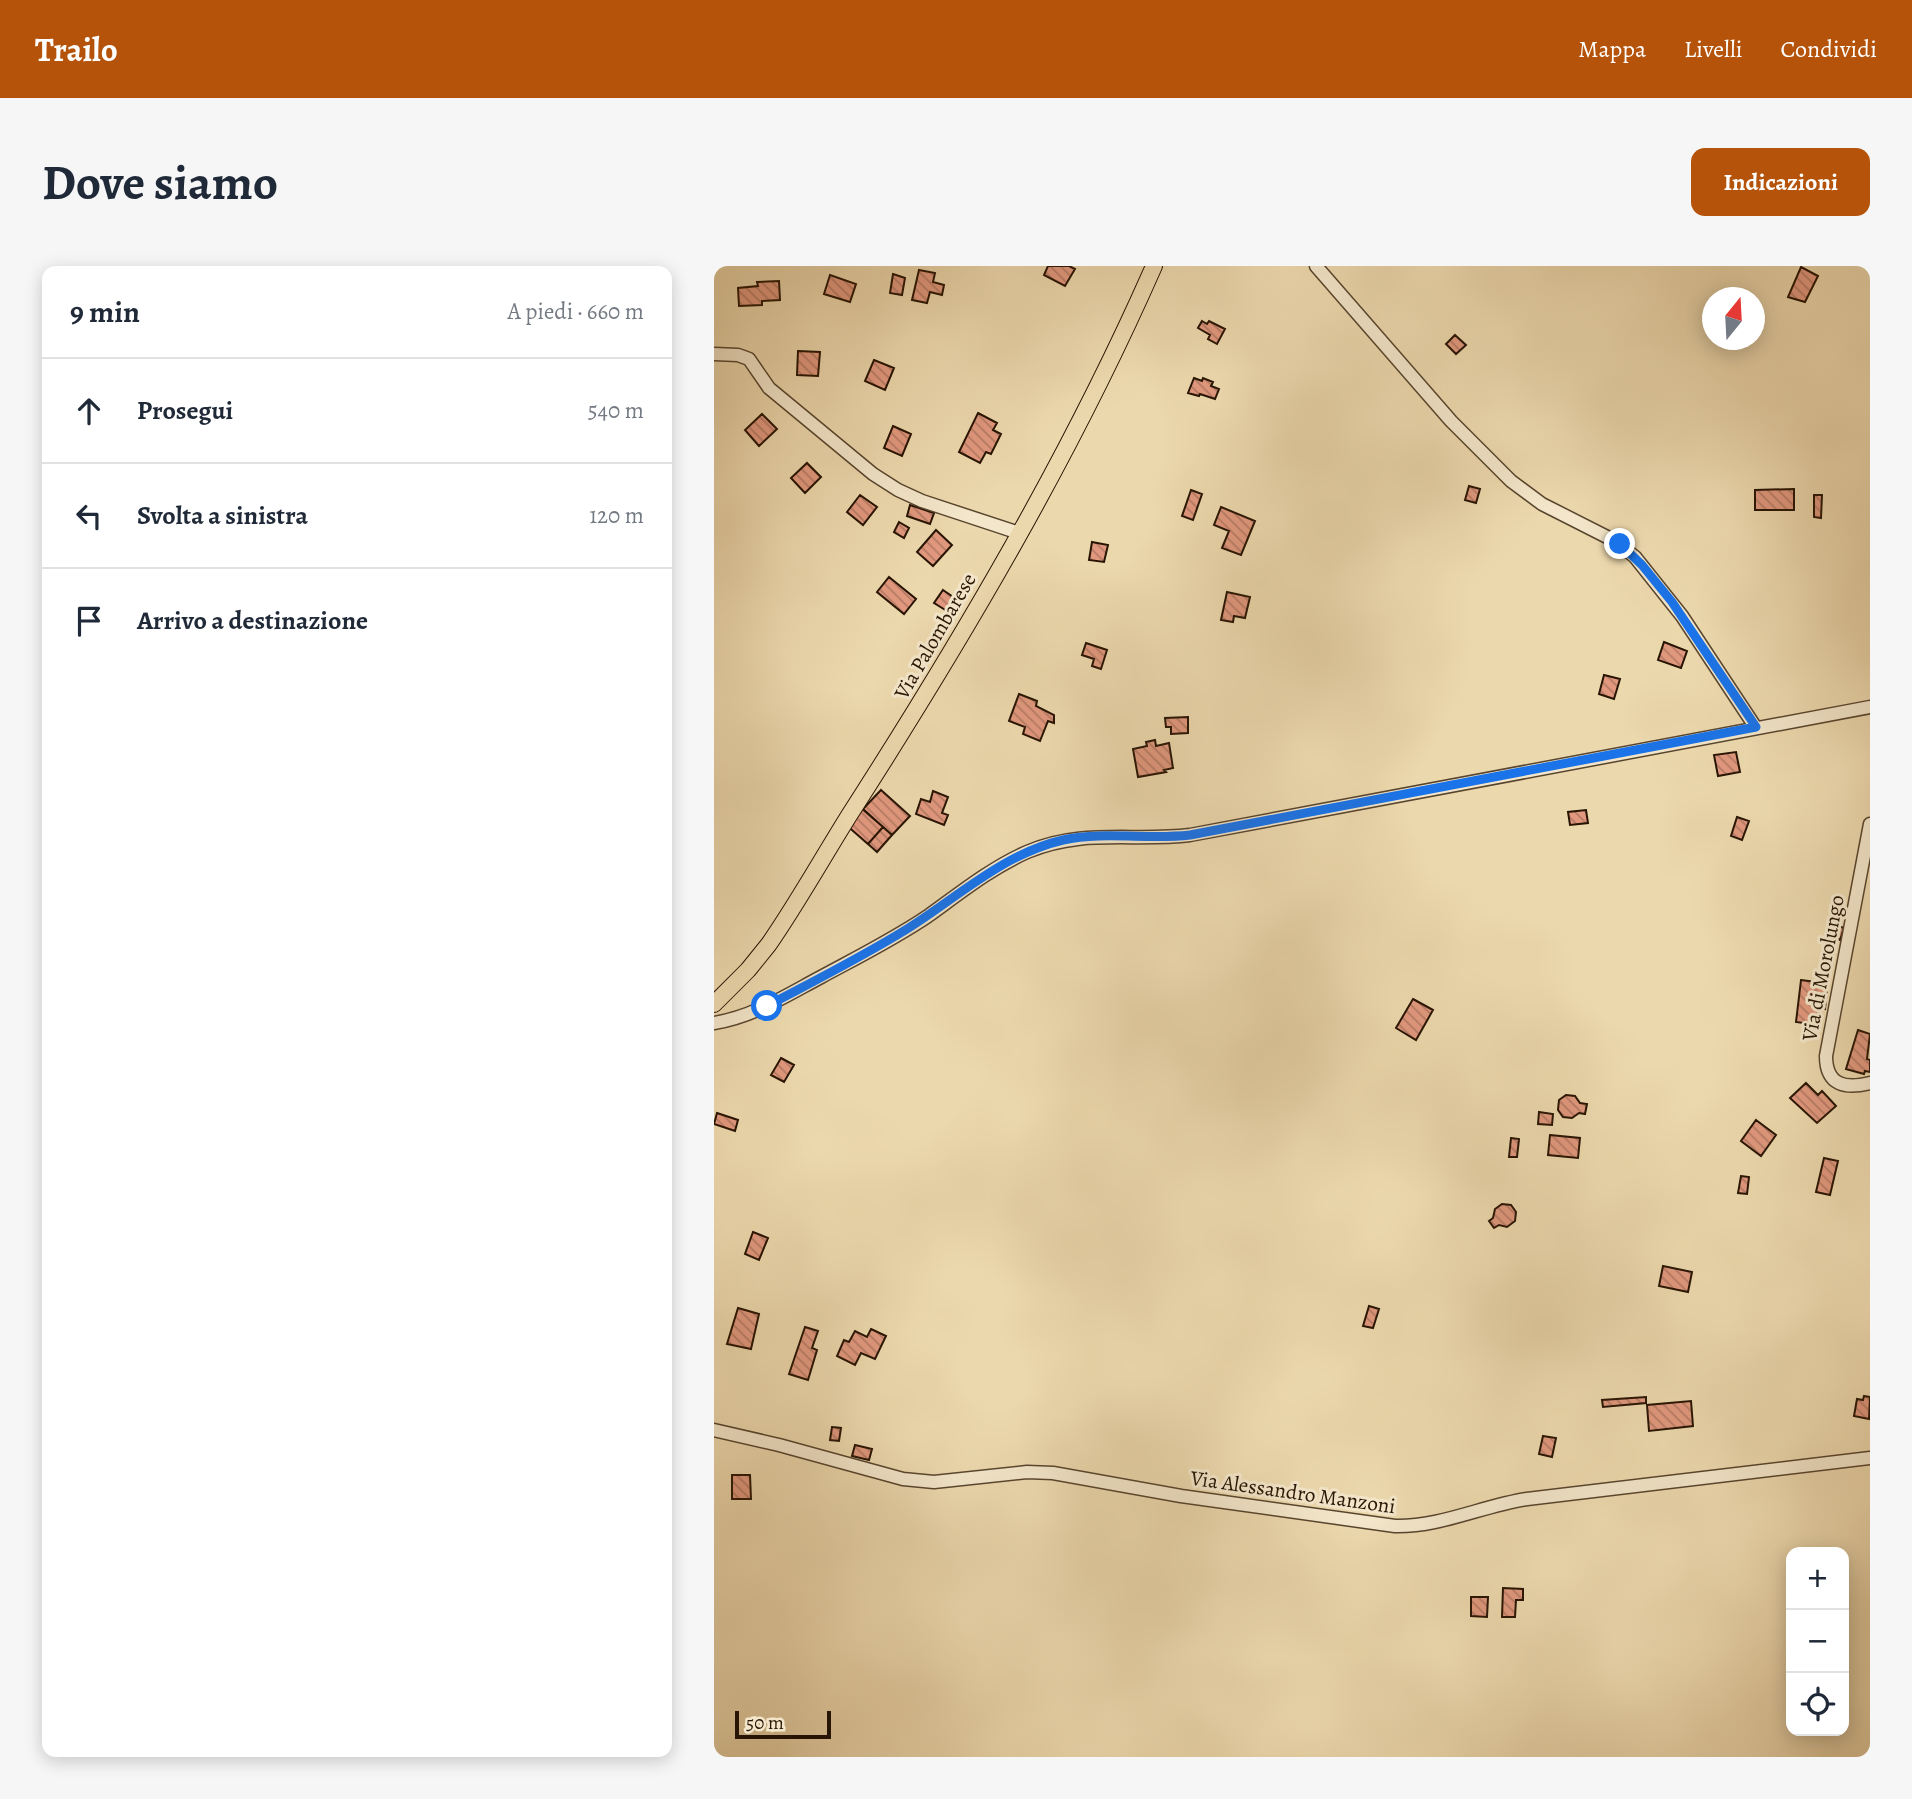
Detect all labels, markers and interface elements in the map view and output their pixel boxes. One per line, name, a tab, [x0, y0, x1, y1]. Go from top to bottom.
text: Trailo	[35, 27, 118, 72]
text: Mappa	[1578, 33, 1646, 65]
text: Livelli	[1684, 33, 1743, 65]
text: Condividi	[1781, 33, 1877, 65]
button: Indicazioni	[1691, 148, 1870, 216]
text: Dove siamo	[42, 149, 278, 216]
north arrow	[1702, 287, 1765, 350]
text: 9 min	[70, 292, 140, 332]
text: A piedi · 660 m	[507, 296, 644, 327]
icon: ahead	[70, 392, 108, 430]
text: Prosegui	[137, 393, 233, 428]
text: 540 m	[588, 395, 644, 426]
icon: left	[70, 497, 108, 535]
text: Svolta a sinistra	[137, 498, 308, 533]
text: 120 m	[589, 500, 644, 531]
route end	[1604, 528, 1635, 559]
street label: Via Palombarese	[887, 568, 982, 705]
icon: arrive	[70, 602, 108, 640]
text: Arrivo a destinazione	[137, 603, 368, 638]
street label: Via di Morolungo	[1795, 893, 1851, 1044]
route start	[751, 990, 782, 1021]
street label: Via Alessandro Manzoni	[1188, 1464, 1397, 1520]
map controls	[1786, 1547, 1849, 1736]
button: +	[1786, 1547, 1849, 1610]
button: −	[1786, 1610, 1849, 1673]
button: locate	[1786, 1673, 1849, 1736]
scale bar	[735, 1708, 831, 1740]
text: 50 m	[746, 1710, 784, 1736]

